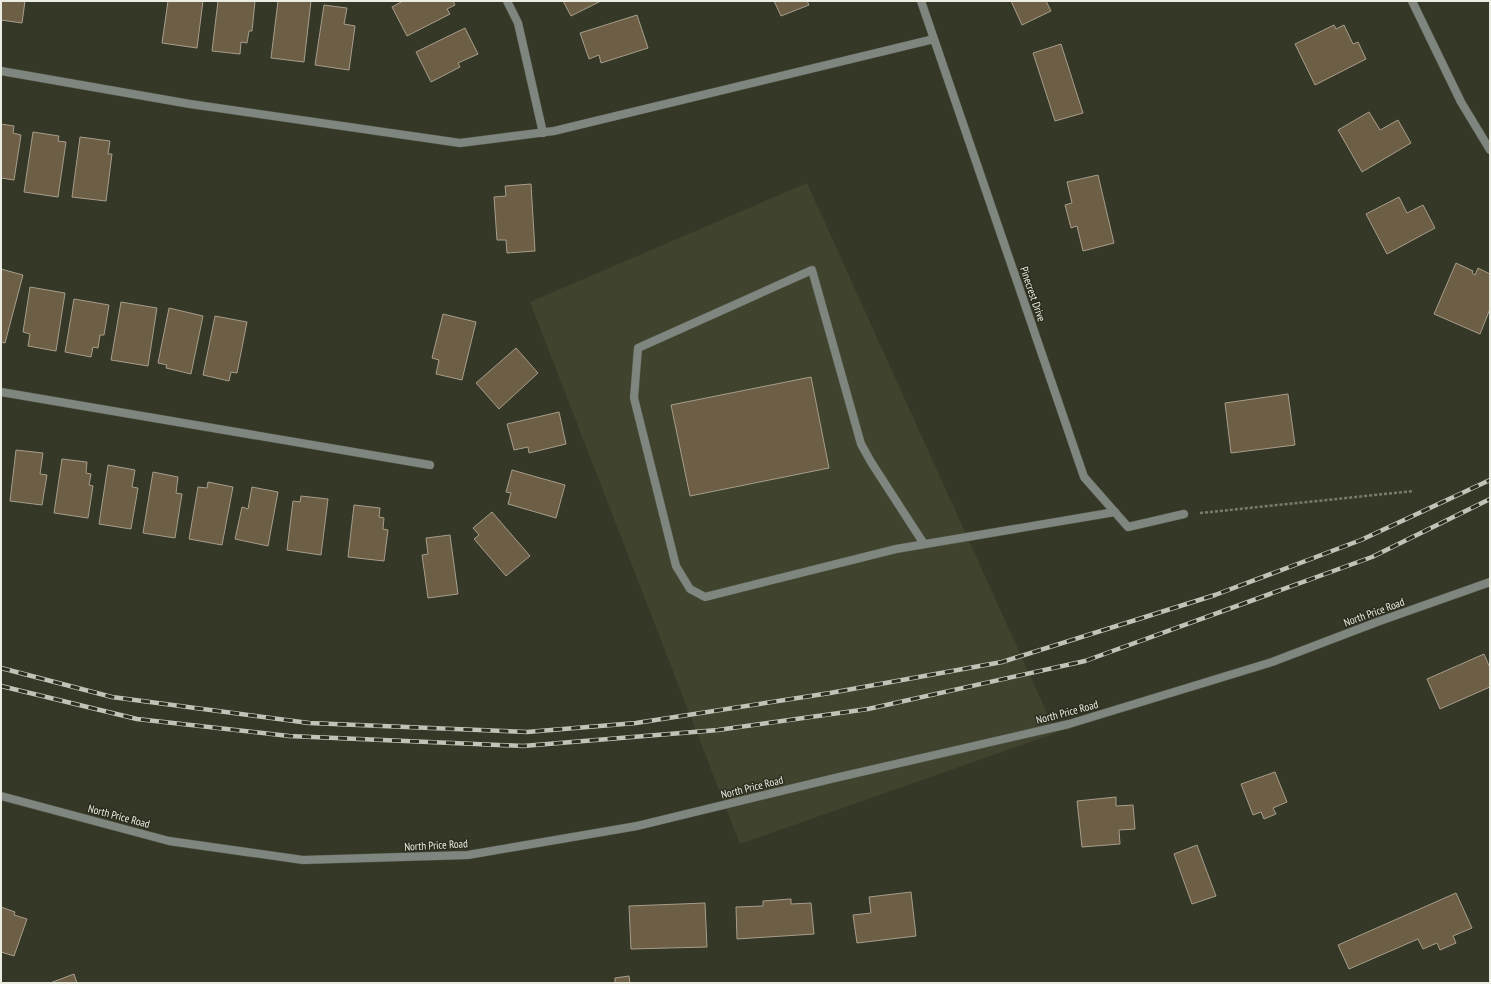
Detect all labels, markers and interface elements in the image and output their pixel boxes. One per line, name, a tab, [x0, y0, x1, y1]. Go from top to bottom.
street label: Pinecrest Drive	[1017, 265, 1049, 324]
street label: North Price Road	[1342, 594, 1406, 629]
street label: North Price Road	[1034, 697, 1100, 727]
street label: North Price Road	[719, 772, 785, 801]
street label: North Price Road	[86, 801, 152, 831]
street label: North Price Road	[404, 836, 468, 854]

